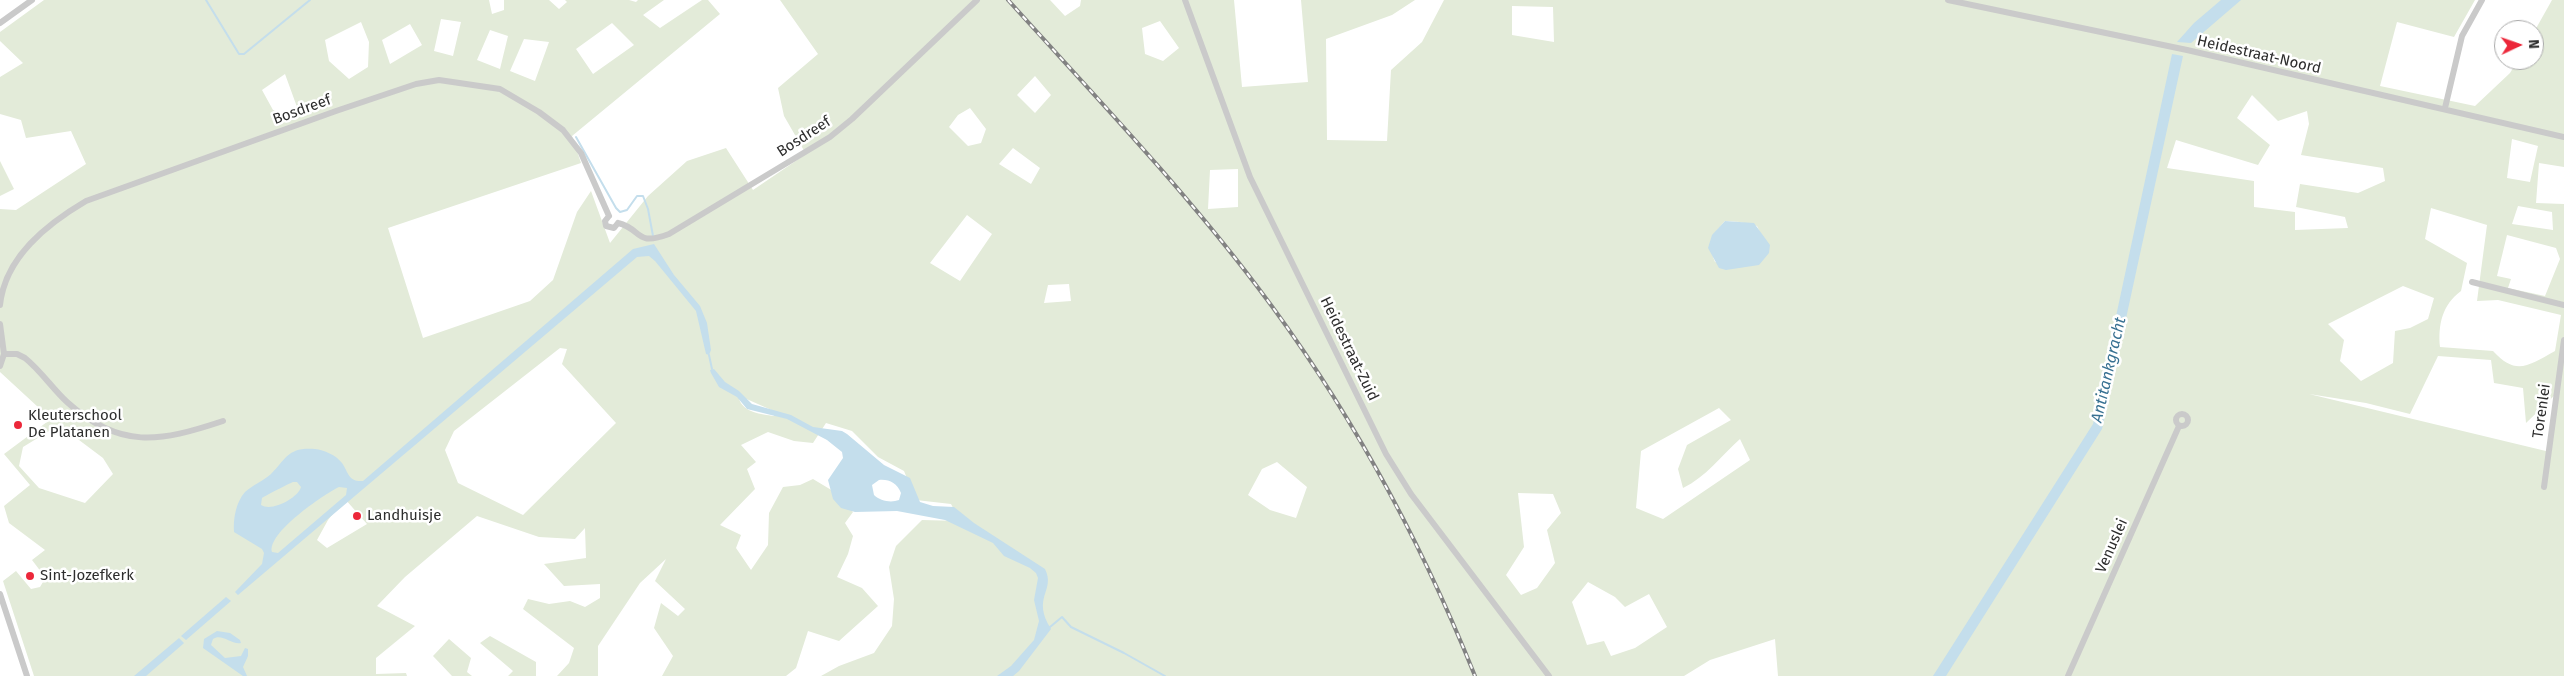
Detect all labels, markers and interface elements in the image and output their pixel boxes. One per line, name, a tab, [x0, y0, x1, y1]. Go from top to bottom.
north arrow	[2494, 20, 2544, 70]
street label: Heidestraat-Noord	[2195, 32, 2323, 78]
text: N	[2525, 39, 2542, 49]
street label: Bosdreef	[270, 91, 334, 129]
street label: Bosdreef	[774, 113, 834, 161]
street label: Heidestraat-Zuid	[1316, 294, 1382, 404]
water label: Antitankgracht	[2088, 315, 2130, 425]
street label: Torenlei	[2529, 383, 2555, 439]
place label: Kleuterschool De Platanen	[28, 407, 122, 442]
marker: Kleuterschool De Platanen	[12, 419, 24, 431]
place label: Landhuisje	[367, 507, 441, 525]
marker: Landhuisje	[351, 510, 363, 522]
street label: Venuslei	[2092, 516, 2132, 576]
place label: Sint-Jozefkerk	[40, 567, 134, 585]
marker: Sint-Jozefkerk	[24, 570, 36, 582]

